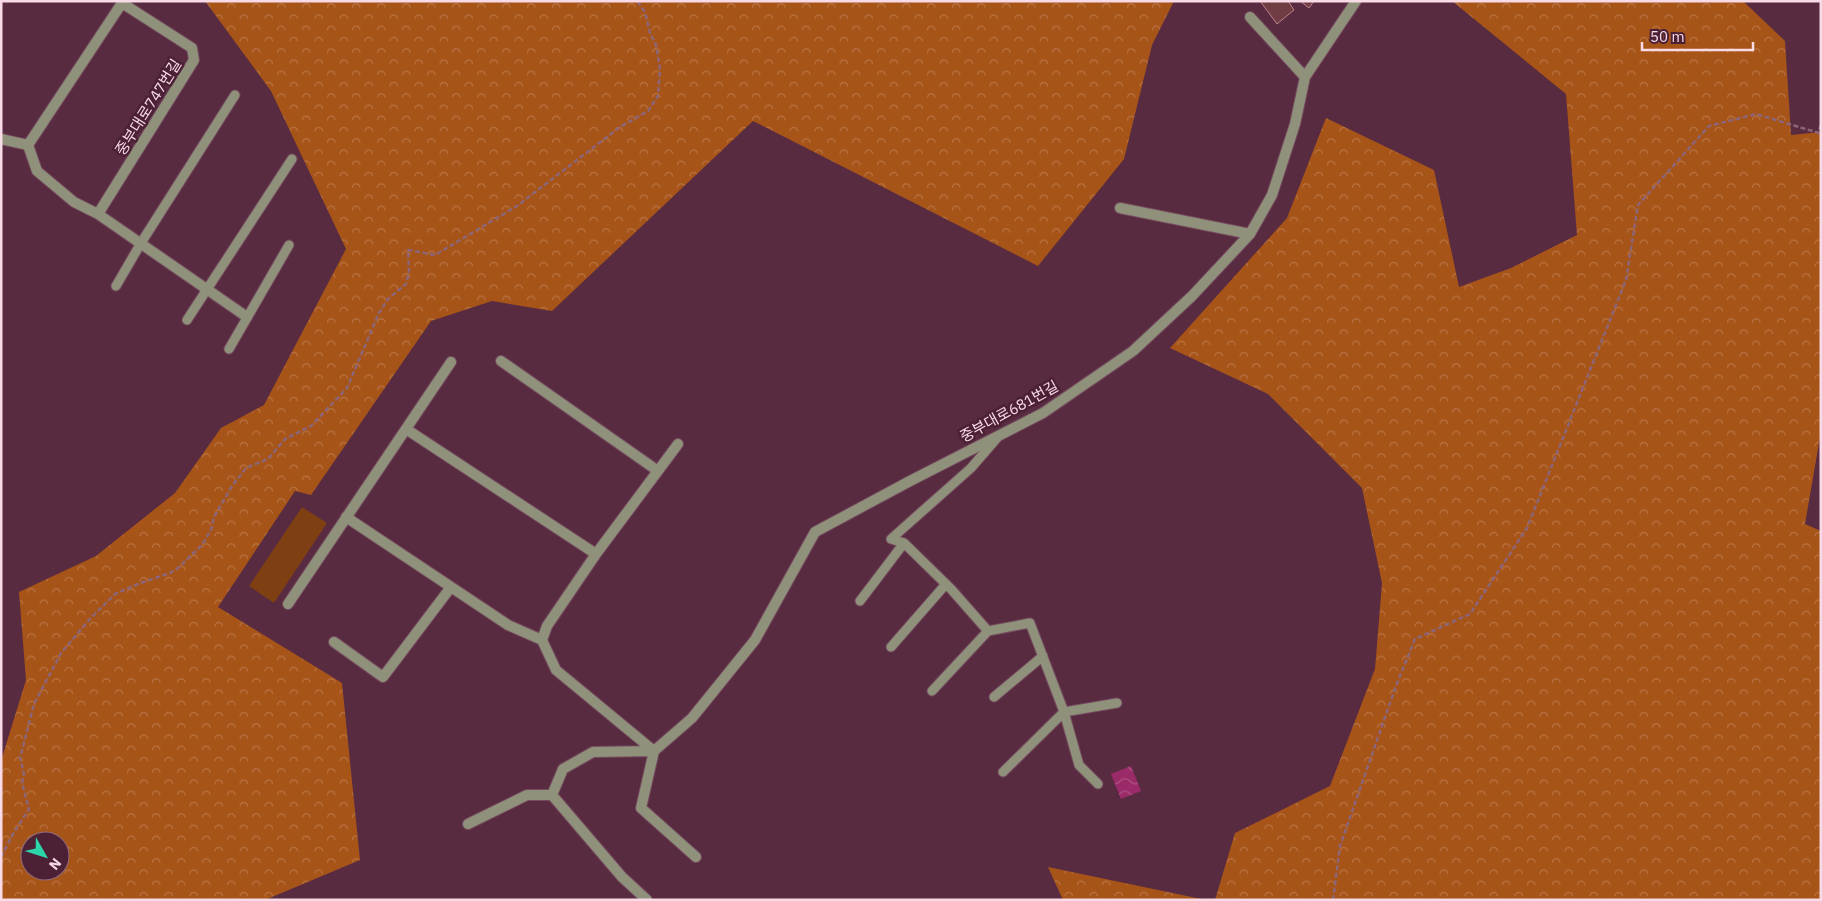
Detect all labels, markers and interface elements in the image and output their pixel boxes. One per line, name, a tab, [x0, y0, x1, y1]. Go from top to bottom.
scale bar	[1642, 20, 1753, 52]
text: 50 m	[1650, 27, 1685, 46]
street label: 중부대로747번길	[111, 55, 185, 159]
street label: 중부대로681번길	[956, 376, 1062, 446]
north arrow	[20, 831, 70, 881]
text: N	[45, 855, 65, 874]

